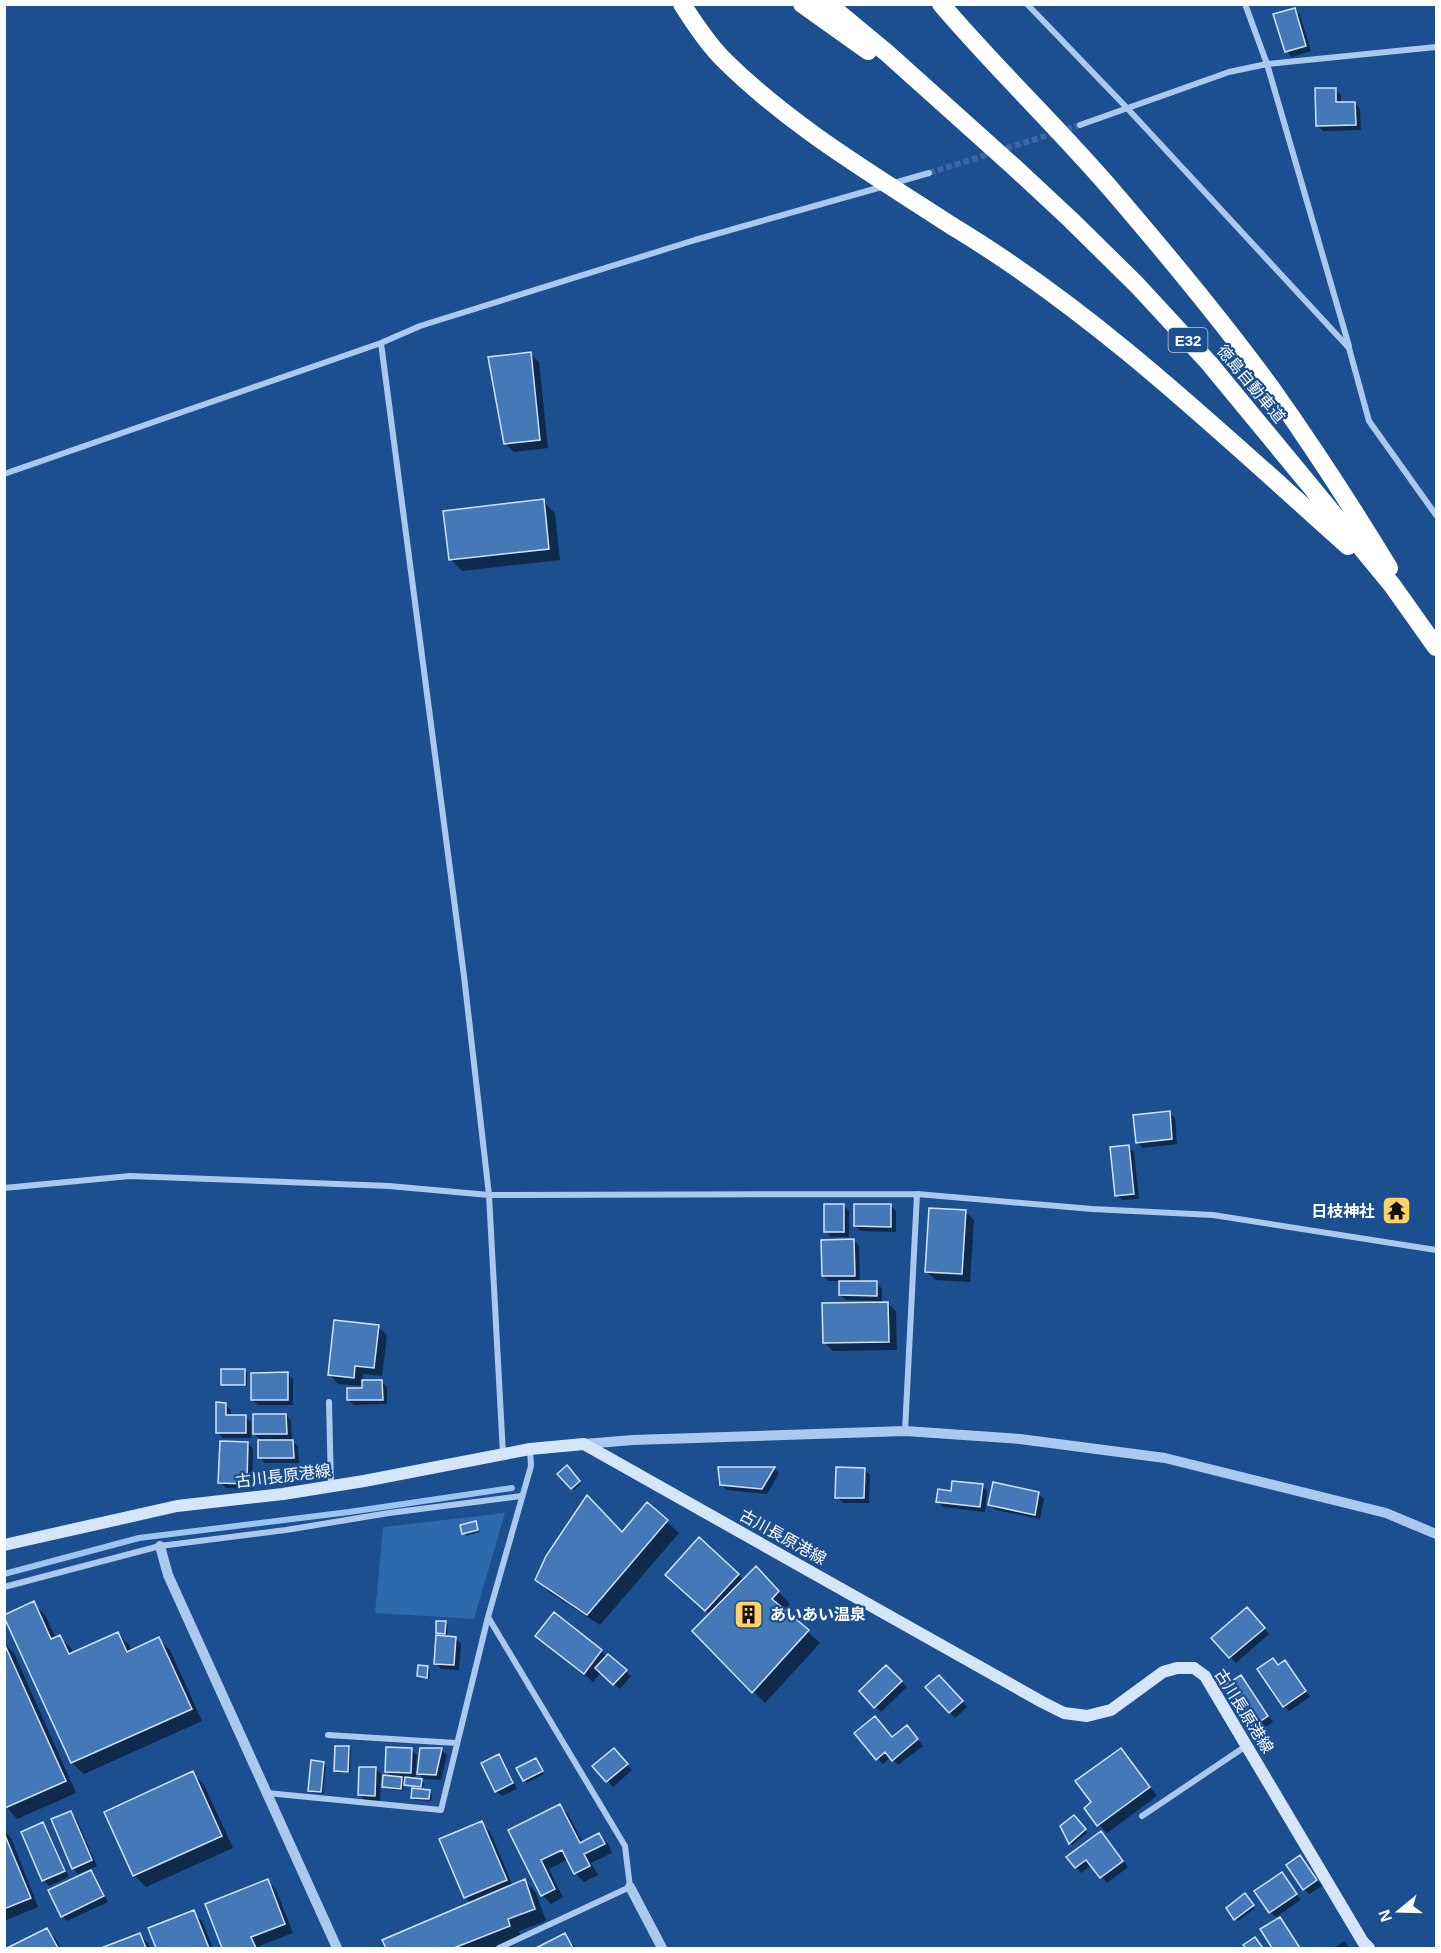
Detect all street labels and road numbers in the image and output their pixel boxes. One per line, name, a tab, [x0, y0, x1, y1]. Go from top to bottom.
road number: E32	[1168, 328, 1208, 352]
street label: 徳島自動車道	[1214, 342, 1288, 426]
street label: 古川長原港線	[234, 1462, 332, 1490]
street label: 古川長原港線	[737, 1506, 829, 1568]
street label: 古川長原港線	[1211, 1666, 1277, 1756]

